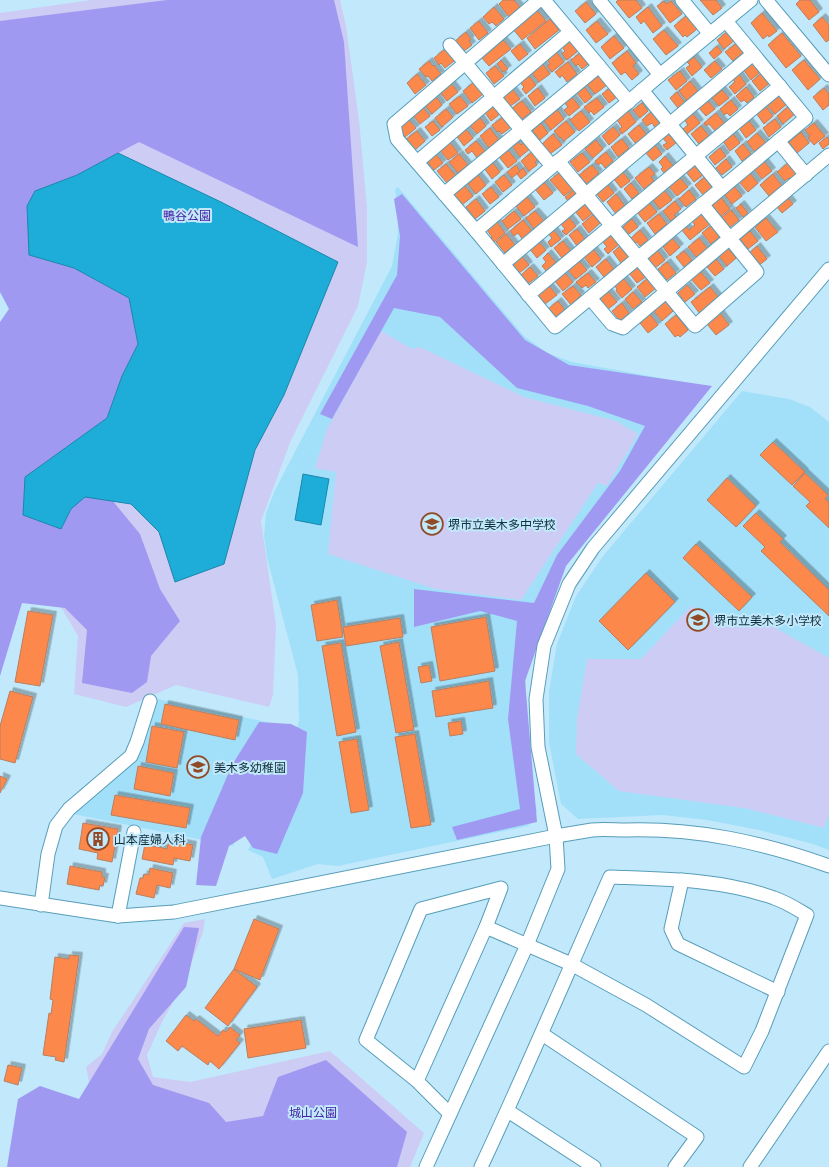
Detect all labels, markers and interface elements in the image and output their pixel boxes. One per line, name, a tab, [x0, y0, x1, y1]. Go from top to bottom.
park label: 鴨谷公園	[163, 207, 211, 224]
school or university icon: 堺市立美木多中学校	[419, 511, 445, 537]
place label: 堺市立美木多中学校	[448, 516, 556, 533]
school or university icon: 堺市立美木多小学校	[685, 607, 711, 633]
place label: 堺市立美木多小学校	[714, 612, 822, 629]
school or university icon: 美木多幼稚園	[185, 754, 211, 780]
place label: 美木多幼稚園	[214, 759, 286, 776]
building icon: 山本産婦人科	[85, 826, 111, 852]
place label: 山本産婦人科	[114, 831, 186, 848]
park label: 城山公園	[289, 1104, 337, 1121]

